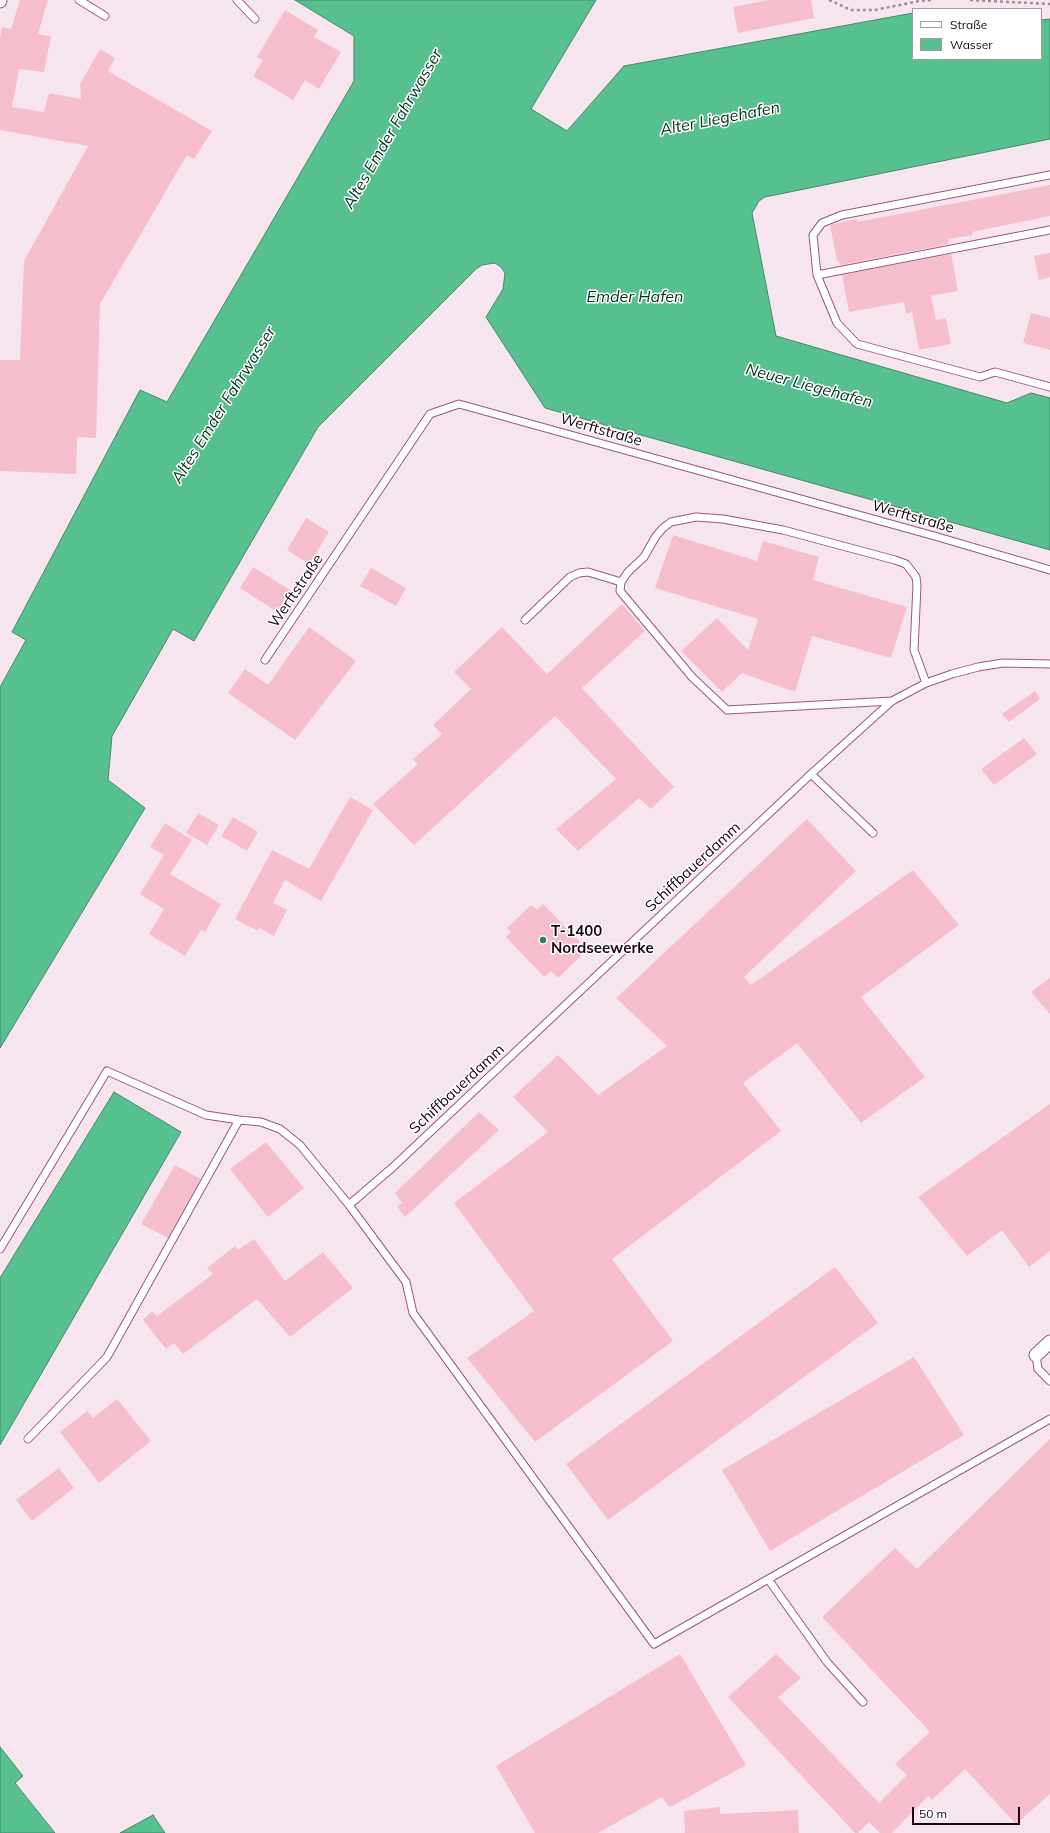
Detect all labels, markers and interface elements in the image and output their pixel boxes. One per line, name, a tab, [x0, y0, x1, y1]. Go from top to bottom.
legend	[912, 8, 1042, 60]
text: Straße	[950, 17, 987, 32]
text: Wasser	[950, 37, 993, 52]
water label: Altes Emder Fahrwasser	[339, 46, 447, 212]
water label: Alter Liegehafen	[658, 98, 782, 140]
water label: Emder Hafen	[587, 287, 683, 307]
water label: Altes Emder Fahrwasser	[168, 323, 280, 487]
water label: Neuer Liegehafen	[744, 360, 874, 412]
street label: Werftstraße	[558, 410, 644, 450]
street label: Werftstraße	[870, 497, 956, 537]
street label: Werftstraße	[265, 551, 327, 631]
street label: Schiffbauerdamm	[642, 818, 744, 916]
place label: T-1400 Nordseewerke	[551, 922, 654, 957]
marker: T-1400 Nordseewerke	[538, 935, 548, 945]
street label: Schiffbauerdamm	[406, 1040, 508, 1138]
scale bar	[914, 1799, 1022, 1825]
text: 50 m	[919, 1806, 947, 1821]

